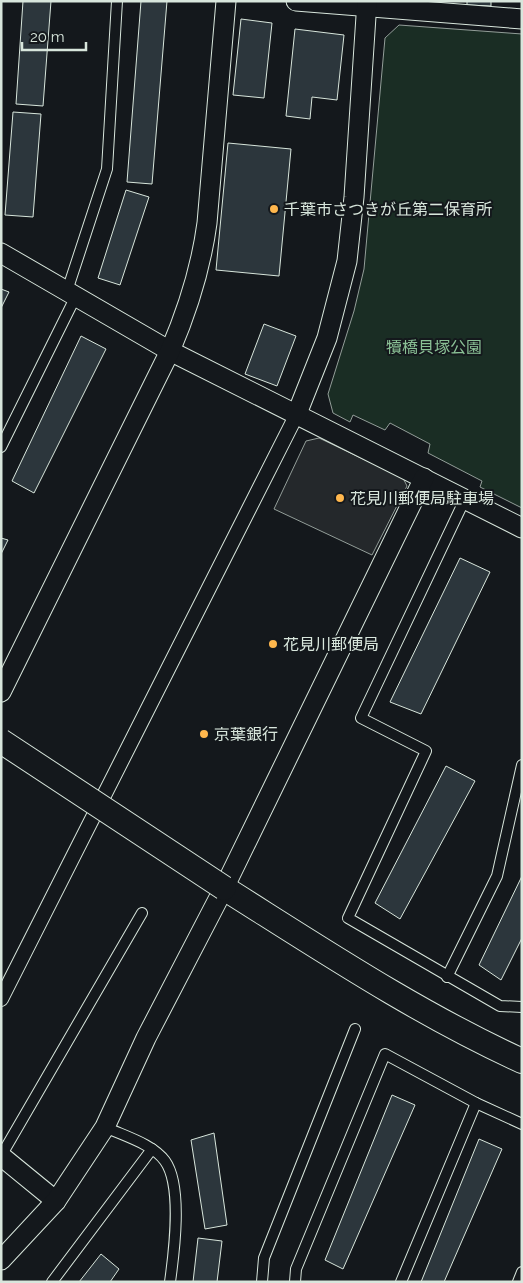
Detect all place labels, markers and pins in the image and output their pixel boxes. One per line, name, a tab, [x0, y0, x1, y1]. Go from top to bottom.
place label: 千葉市さつきが丘第二保育所	[284, 200, 492, 219]
marker: 千葉市さつきが丘第二保育所	[268, 203, 280, 215]
place label: 花見川郵便局駐車場	[350, 489, 494, 508]
marker: 花見川郵便局駐車場	[334, 492, 346, 504]
place label: 花見川郵便局	[283, 635, 379, 654]
marker: 花見川郵便局	[267, 638, 279, 650]
place label: 京葉銀行	[214, 725, 278, 744]
marker: 京葉銀行	[198, 728, 210, 740]

